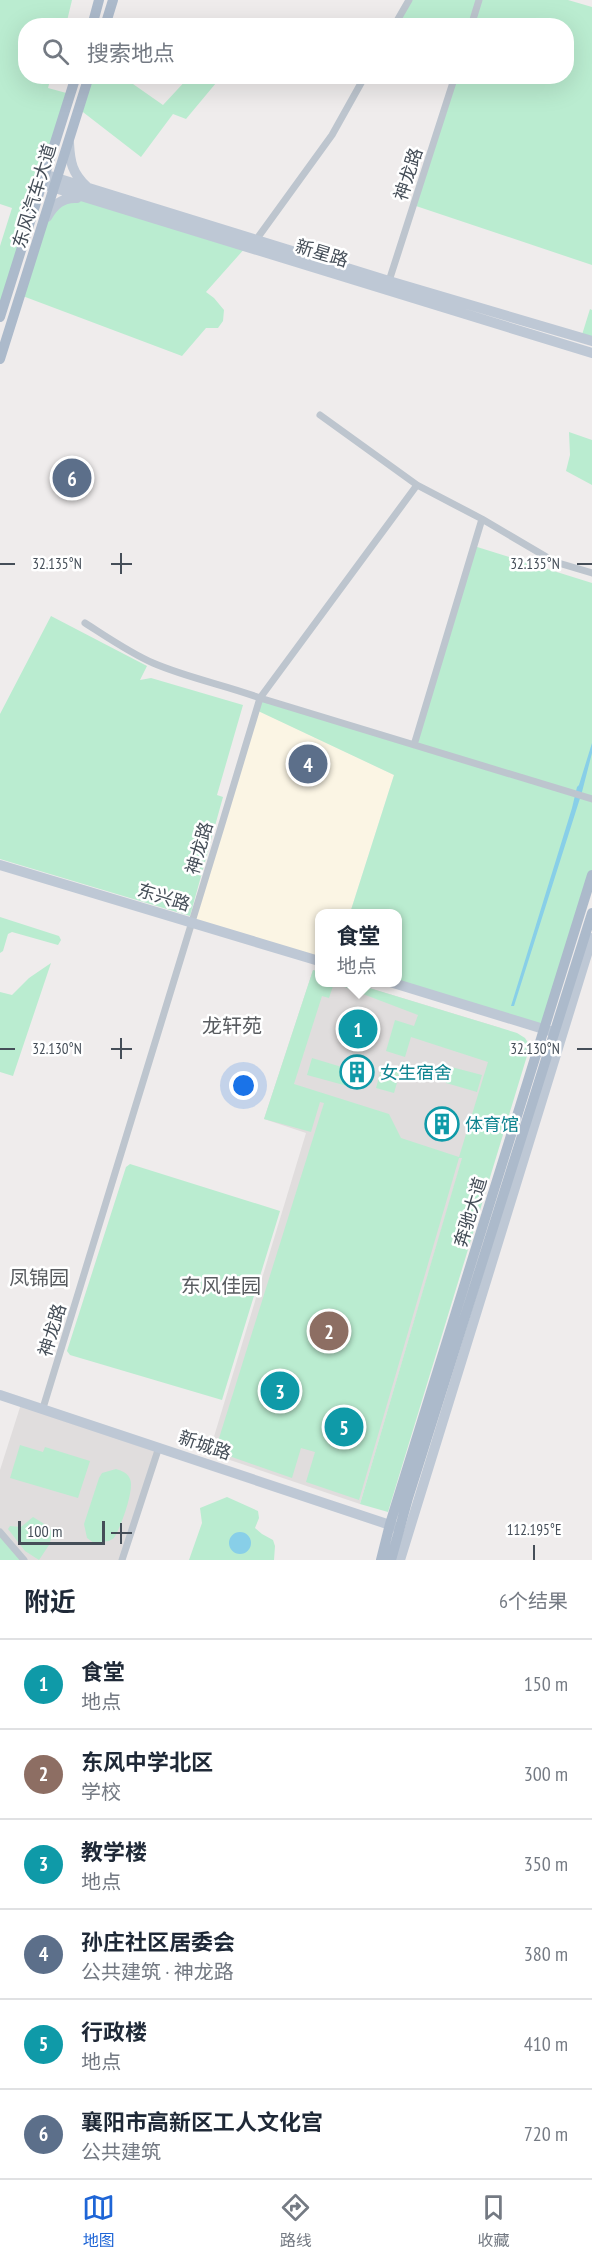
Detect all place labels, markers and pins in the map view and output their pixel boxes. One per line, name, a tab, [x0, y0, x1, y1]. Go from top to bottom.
pin: 6	[52, 456, 92, 500]
pin: 4	[288, 742, 328, 786]
pin: 1	[338, 1006, 378, 1052]
building icon: 女生宿舍	[339, 1054, 375, 1090]
place label: 女生宿舍	[380, 1061, 452, 1084]
building icon: 体育馆	[424, 1106, 460, 1142]
place label: 体育馆	[465, 1113, 519, 1136]
pin: 2	[310, 1308, 348, 1354]
pin: 3	[260, 1368, 300, 1414]
pin: 5	[324, 1404, 364, 1450]

